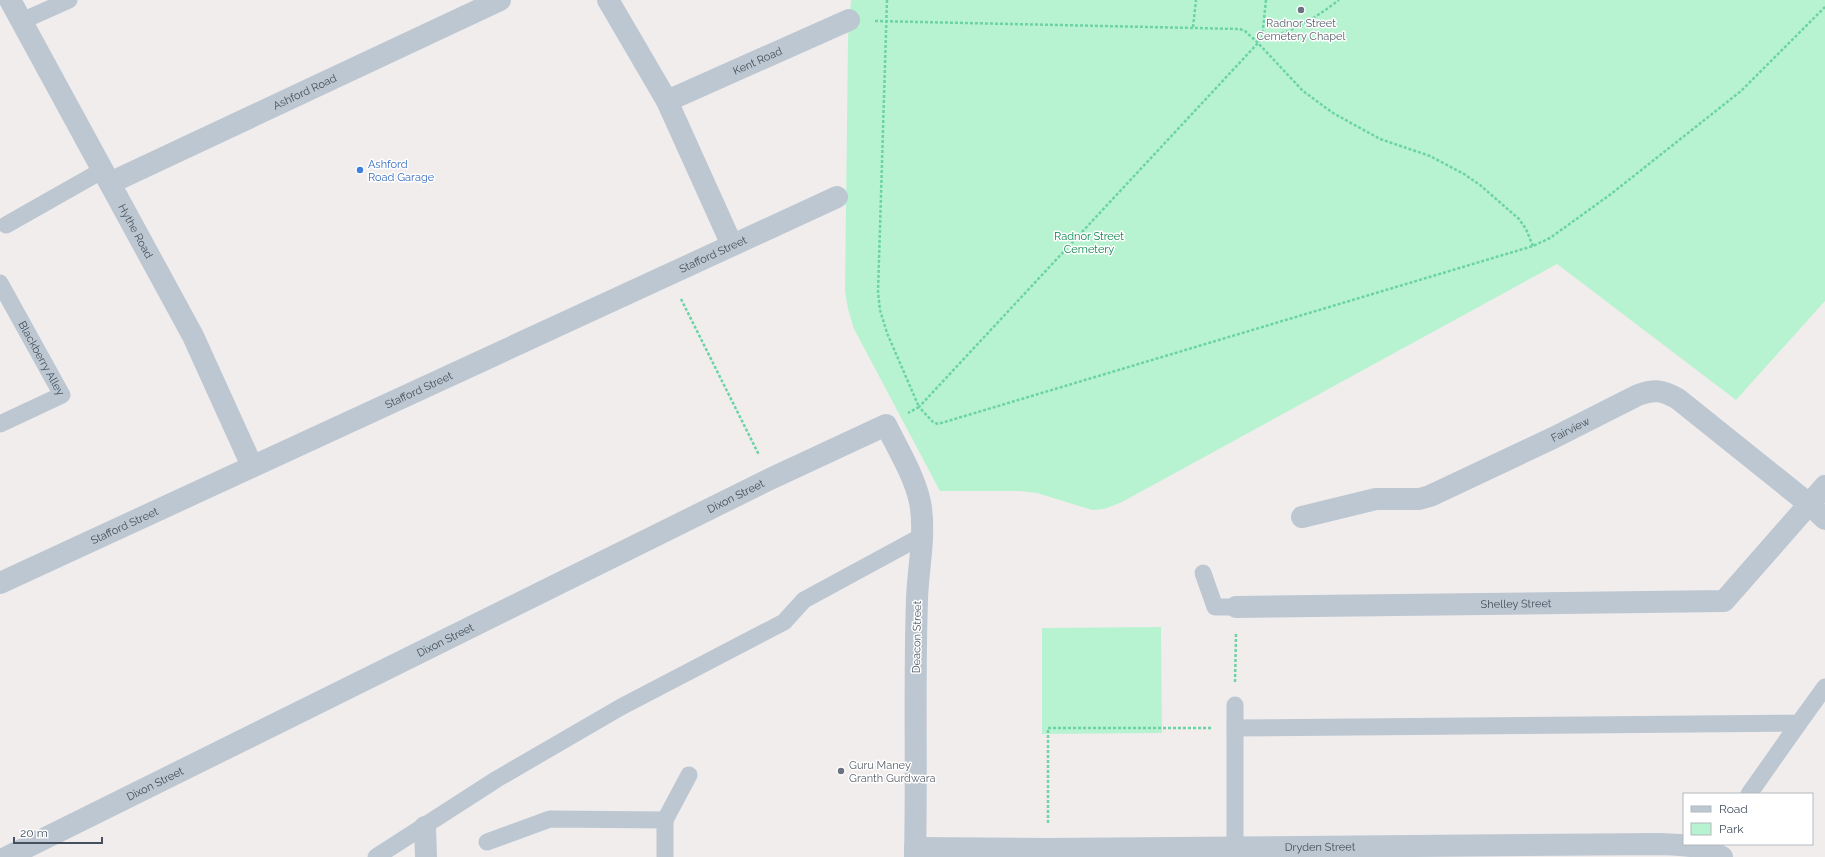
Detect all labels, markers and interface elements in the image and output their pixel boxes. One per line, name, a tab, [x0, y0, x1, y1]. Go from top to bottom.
marker: Radnor Street Cemetery Chapel	[1296, 5, 1306, 15]
place label: Radnor Street Cemetery Chapel	[1256, 17, 1346, 43]
street label: Kent Road	[731, 44, 784, 77]
street label: Ashford Road	[271, 71, 339, 112]
place label: Ashford Road Garage	[368, 158, 435, 184]
marker: Ashford Road Garage	[355, 165, 365, 175]
street label: Hythe Road	[116, 202, 156, 261]
park label: Radnor Street Cemetery	[1054, 230, 1124, 256]
street label: Stafford Street	[677, 233, 749, 275]
street label: Blackberry Alley	[16, 319, 67, 398]
street label: Stafford Street	[383, 369, 455, 411]
street label: Fairview	[1549, 414, 1592, 444]
street label: Dixon Street	[705, 476, 766, 516]
street label: Stafford Street	[89, 504, 161, 547]
street label: Shelley Street	[1480, 597, 1552, 610]
street label: Deacon Street	[910, 600, 924, 673]
street label: Dixon Street	[415, 620, 476, 659]
place label: Guru Maney Granth Gurdwara	[849, 759, 936, 785]
street label: Dixon Street	[124, 764, 186, 803]
marker: Guru Maney Granth Gurdwara	[836, 766, 846, 776]
legend	[1683, 793, 1813, 845]
text: Road	[1719, 802, 1748, 816]
scale bar	[14, 819, 102, 845]
text: Park	[1719, 822, 1744, 836]
text: 20 m	[20, 826, 48, 840]
street label: Dryden Street	[1285, 840, 1356, 854]

